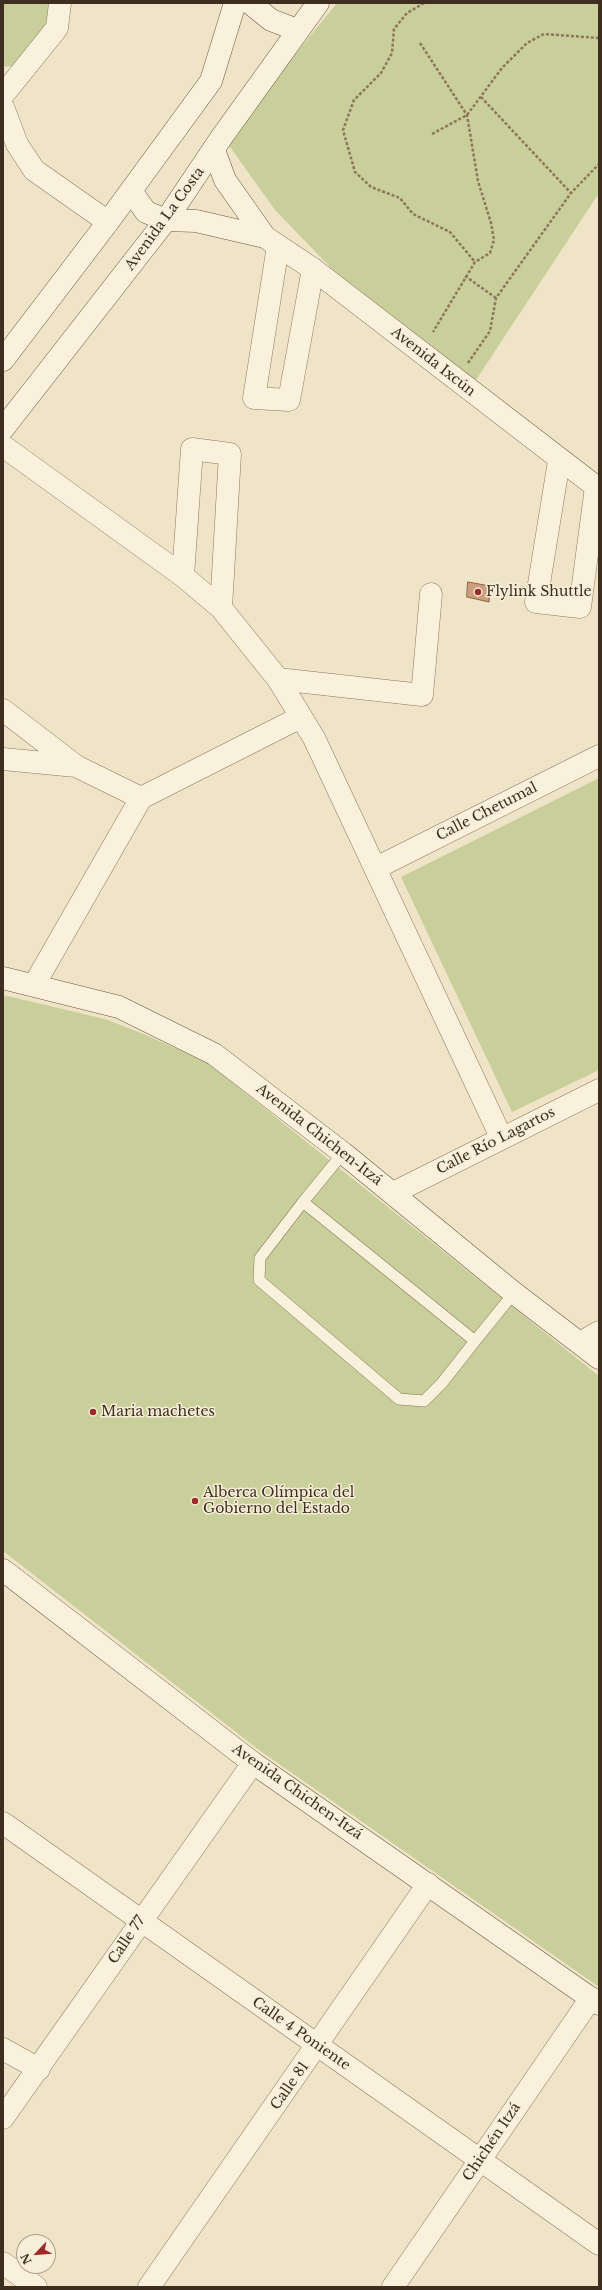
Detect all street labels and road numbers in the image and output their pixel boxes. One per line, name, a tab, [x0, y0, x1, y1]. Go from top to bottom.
street label: Avenida La Costa	[122, 164, 208, 274]
street label: Avenida Ixcún	[387, 324, 479, 400]
street label: Calle Chetumal	[434, 779, 540, 845]
street label: Avenida Chichen-Itzá	[253, 1081, 385, 1189]
street label: Calle Río Lagartos	[434, 1104, 558, 1178]
street label: Avenida Chichen-Itzá	[229, 1741, 365, 1843]
street label: Calle 77	[105, 1913, 149, 1967]
street label: Calle 4 Poniente	[249, 1994, 353, 2074]
street label: Calle 81	[267, 2059, 313, 2113]
street label: Chichén Itzá	[460, 2100, 524, 2184]

